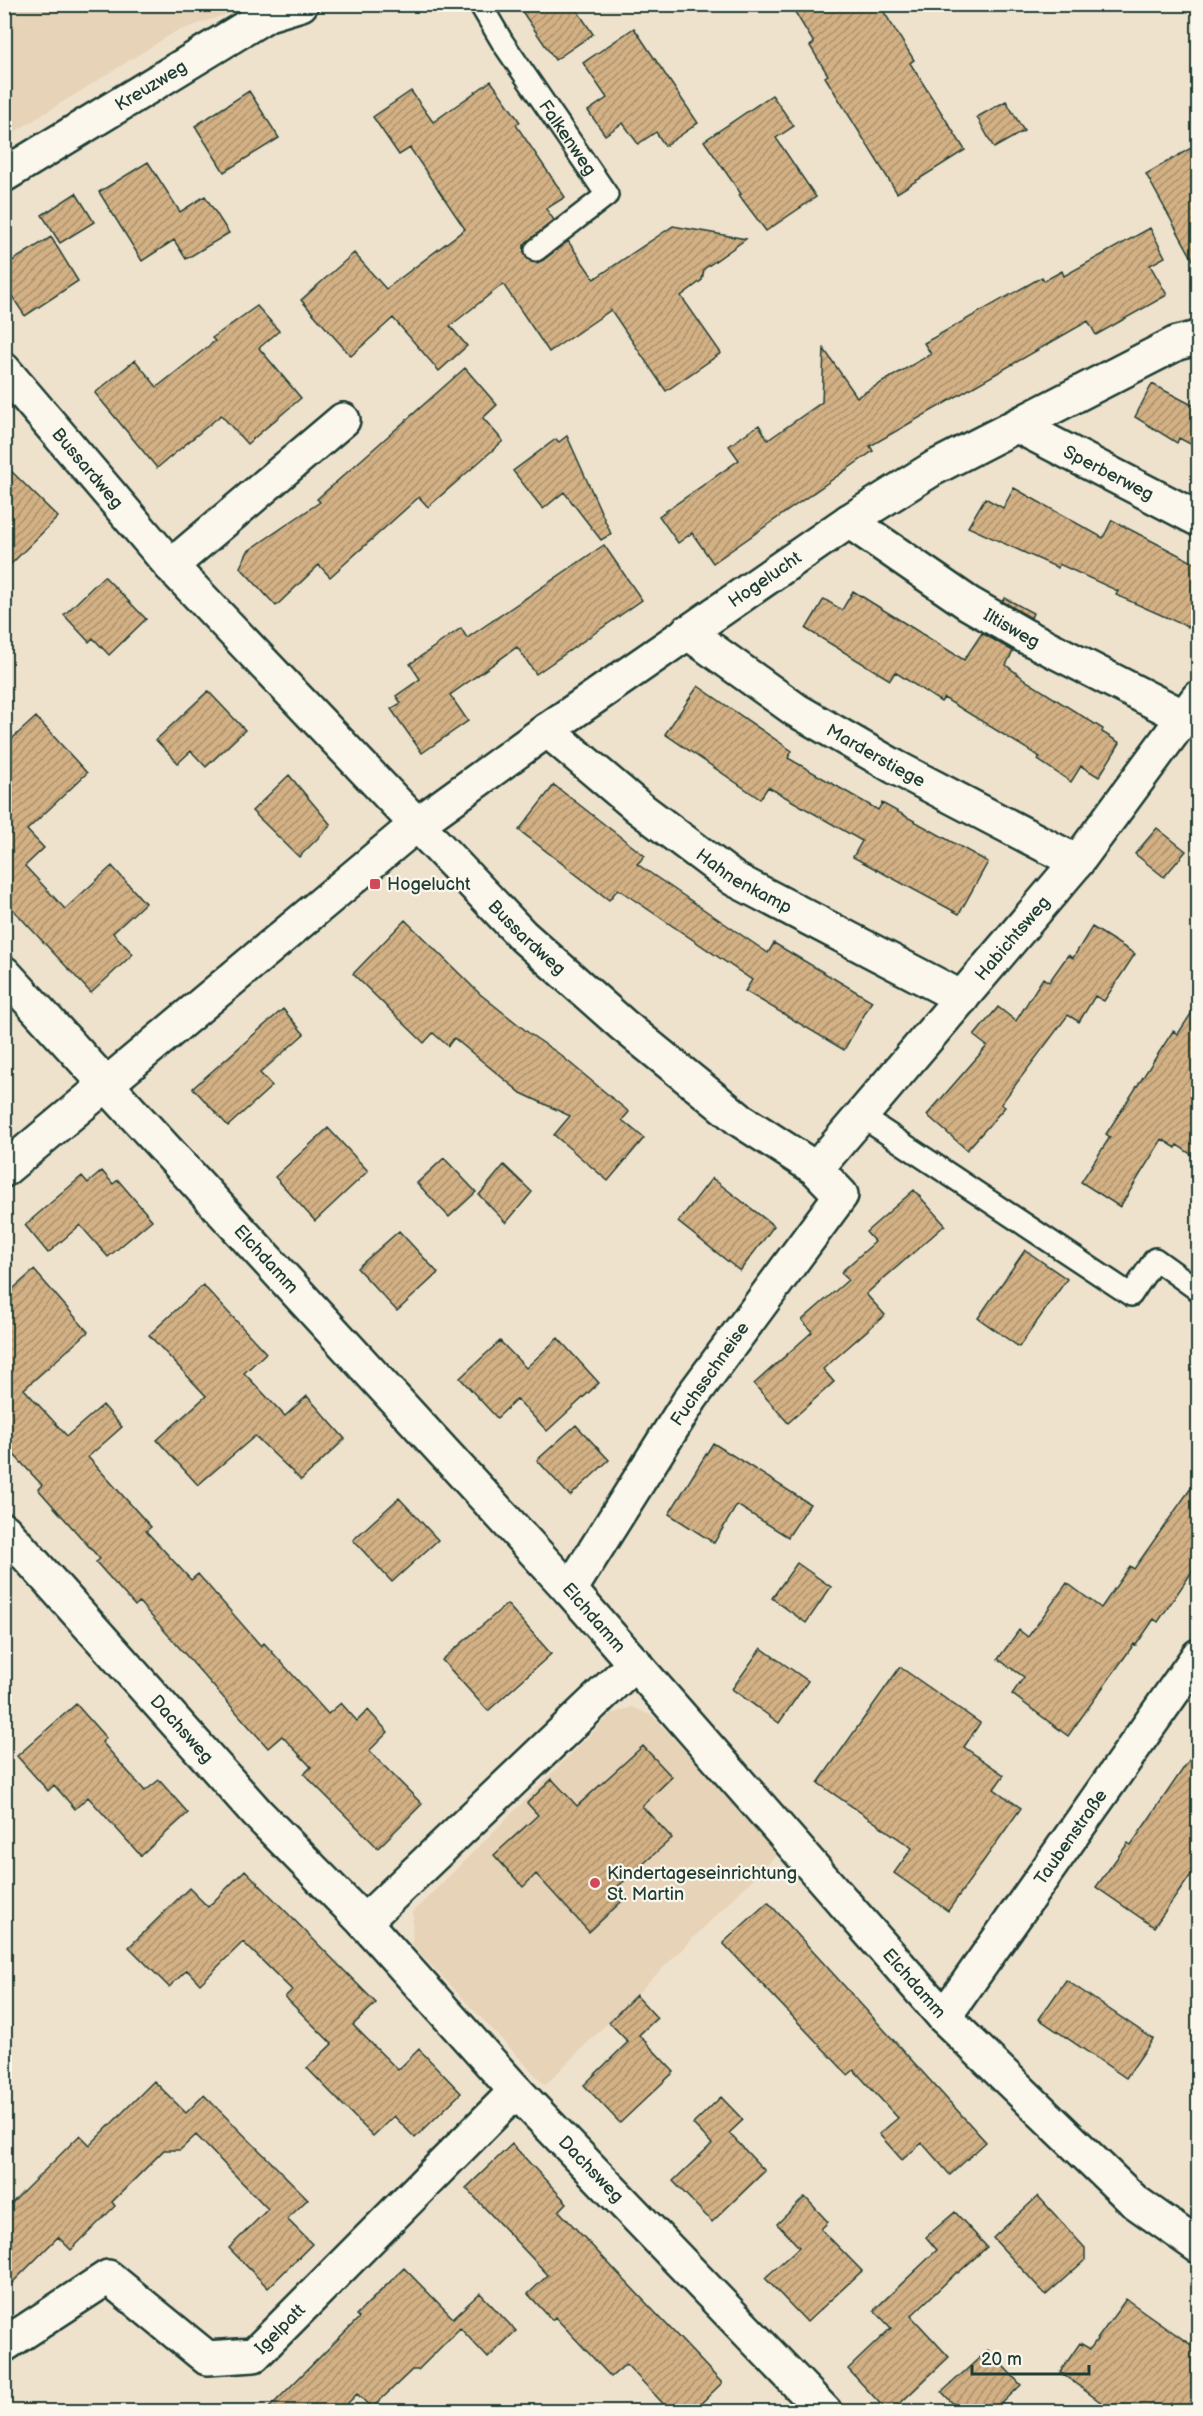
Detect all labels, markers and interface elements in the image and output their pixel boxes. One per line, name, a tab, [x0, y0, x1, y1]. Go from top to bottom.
street label: Kreuzweg	[111, 56, 191, 115]
street label: Falkenweg	[535, 96, 601, 179]
street label: Bussardweg	[47, 424, 128, 513]
street label: Sperberweg	[1060, 441, 1157, 505]
street label: Hogelucht	[724, 547, 806, 612]
street label: Iltisweg	[980, 604, 1043, 652]
street label: Marderstiege	[823, 719, 929, 792]
street label: Hahnenkamp	[692, 844, 796, 918]
place label: Hogelucht	[387, 874, 471, 895]
marker: Hogelucht	[368, 877, 382, 891]
street label: Habichtsweg	[970, 892, 1054, 985]
street label: Bussardweg	[484, 896, 570, 979]
street label: Elchdamm	[230, 1220, 303, 1298]
street label: Fuchsschneise	[666, 1318, 754, 1430]
street label: Elchdamm	[558, 1578, 630, 1657]
street label: Dachsweg	[146, 1691, 218, 1768]
street label: Taubenstraße	[1030, 1785, 1111, 1889]
place label: Kindertageseinrichtung St. Martin	[607, 1863, 797, 1905]
marker: Kindertageseinrichtung St. Martin	[588, 1876, 602, 1890]
street label: Elchdamm	[878, 1944, 951, 2022]
street label: Dachsweg	[554, 2131, 628, 2207]
street label: Igelpatt	[250, 2299, 310, 2358]
scale bar	[972, 2338, 1089, 2376]
text: 20 m	[981, 2349, 1022, 2370]

